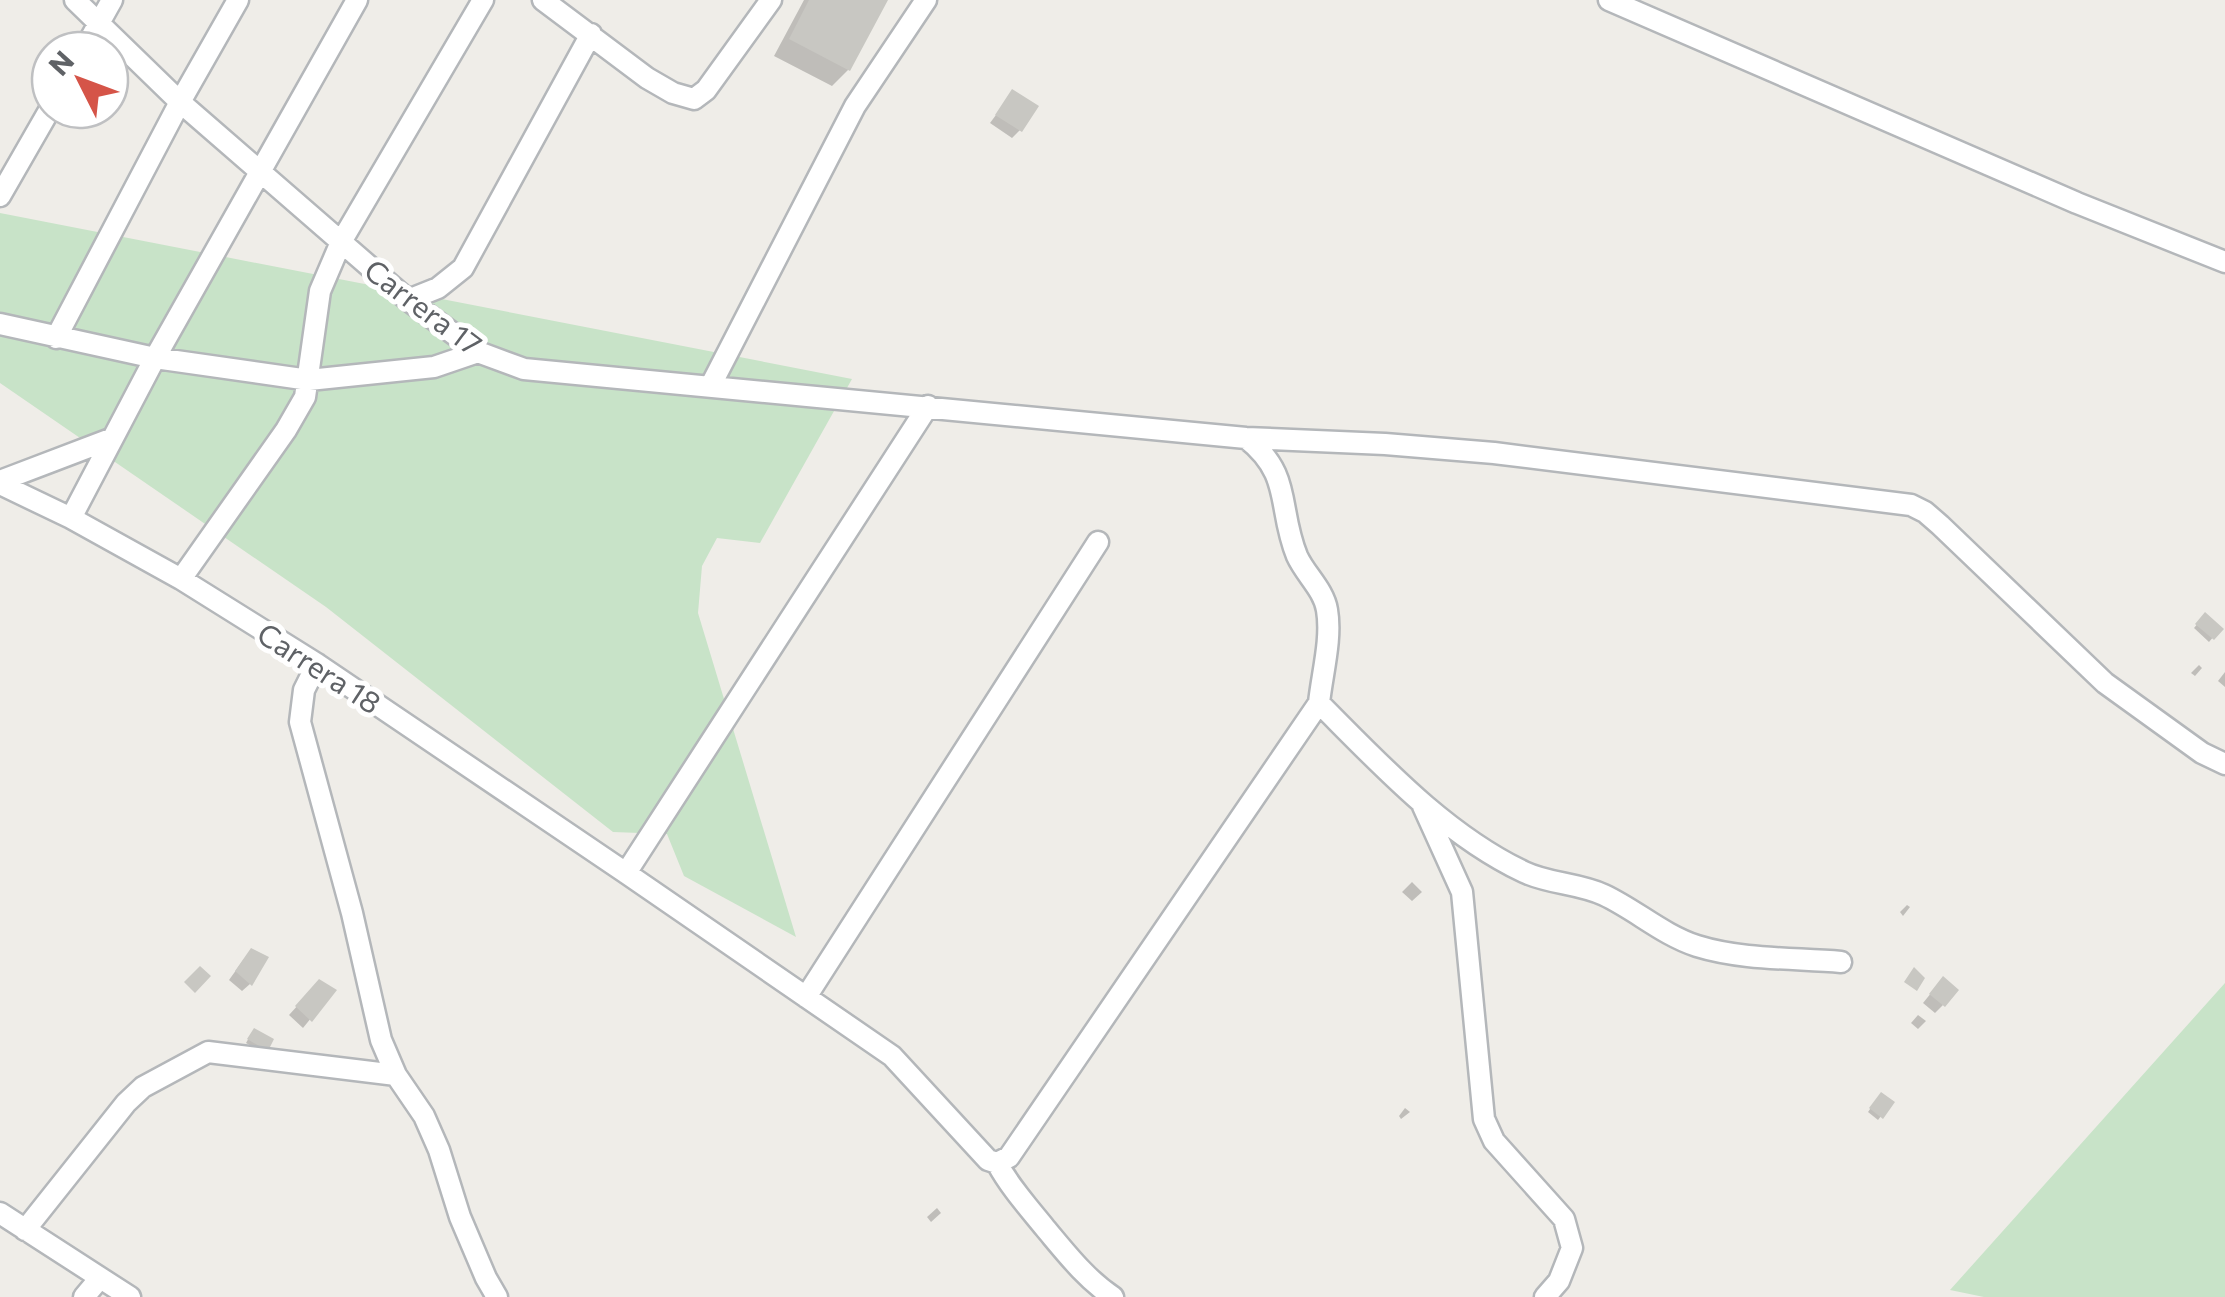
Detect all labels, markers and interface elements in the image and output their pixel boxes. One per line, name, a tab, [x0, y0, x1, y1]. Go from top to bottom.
north arrow	[30, 30, 130, 130]
text: N	[41, 43, 80, 82]
street label: Carrera 17	[358, 250, 490, 362]
street label: Carrera 18	[251, 613, 389, 721]

